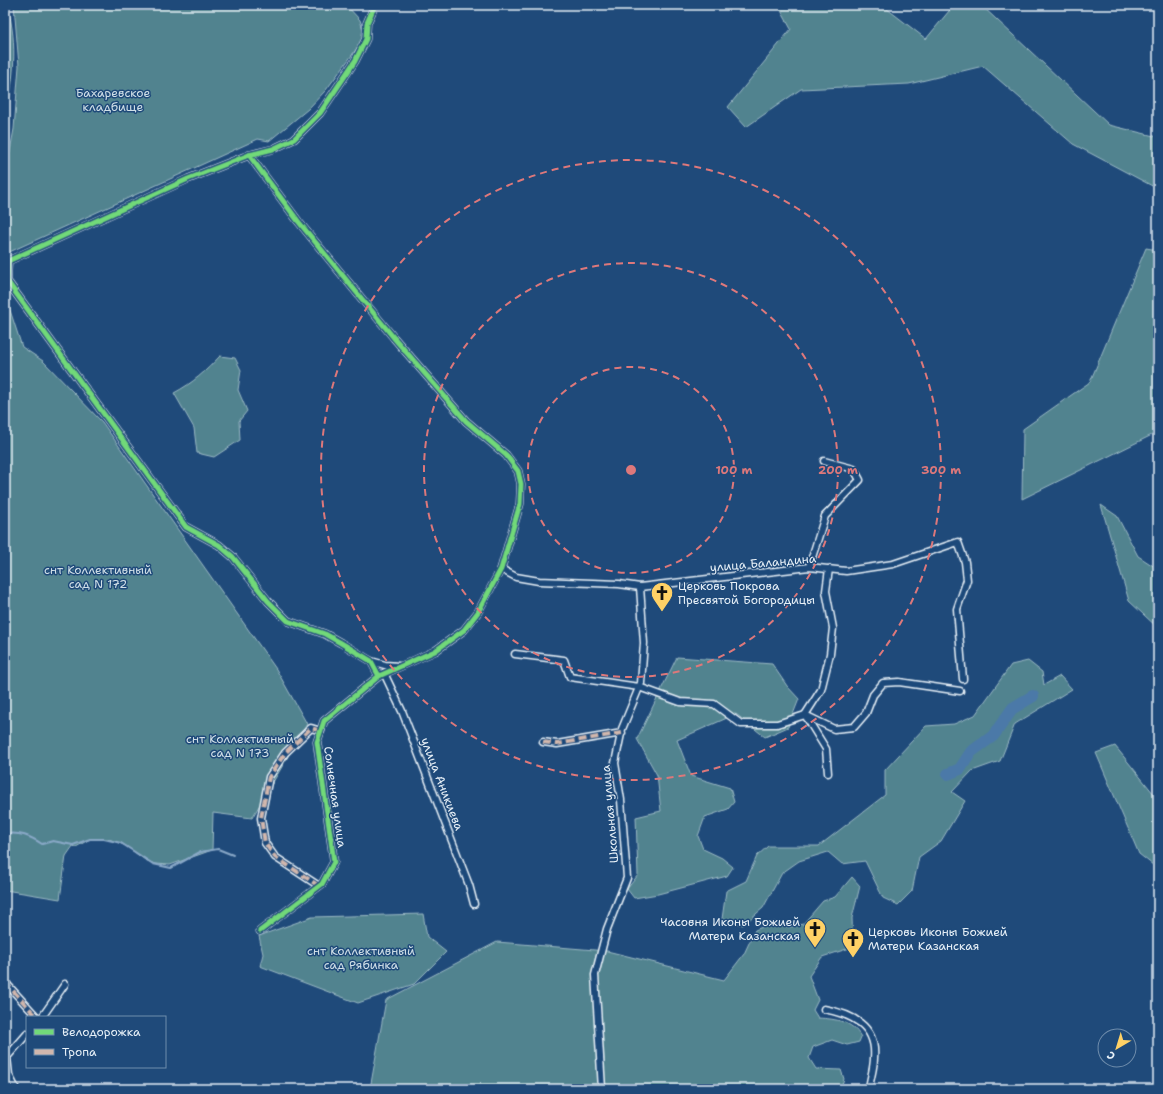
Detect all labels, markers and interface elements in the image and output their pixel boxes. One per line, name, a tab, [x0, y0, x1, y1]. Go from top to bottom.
park label: Бахаревское кладбище	[76, 85, 151, 115]
text: 100 m	[716, 462, 753, 478]
text: 200 m	[818, 462, 858, 478]
text: 300 m	[921, 462, 961, 478]
centre of rings	[624, 463, 638, 477]
street label: улица Баландина	[709, 550, 817, 576]
park label: снт Коллективный сад N 172	[44, 562, 152, 592]
place label: Церковь Покрова Пресвятой Богородицы	[678, 578, 815, 608]
church icon: Церковь Покрова Пресвятой Богородицы	[649, 580, 675, 613]
park label: снт Коллективный сад N 173	[186, 731, 294, 761]
street label: улица Аникиева	[417, 735, 467, 833]
street label: Солнечная улица	[320, 745, 350, 849]
street label: Школьная улица	[598, 764, 622, 864]
place label: Часовня Иконы Божией Матери Казанская	[660, 914, 800, 944]
church icon: Часовня Иконы Божией Матери Казанская	[802, 916, 828, 949]
place label: Церковь Иконы Божией Матери Казанская	[868, 924, 1008, 954]
church icon: Церковь Иконы Божией Матери Казанская	[840, 926, 866, 959]
park label: снт Коллективный сад Рябинка	[307, 943, 415, 973]
legend	[26, 1016, 166, 1068]
text: Велодорожка	[62, 1024, 141, 1040]
north arrow	[1097, 1028, 1137, 1068]
text: Тропа	[62, 1044, 97, 1060]
text: С	[1104, 1047, 1118, 1063]

